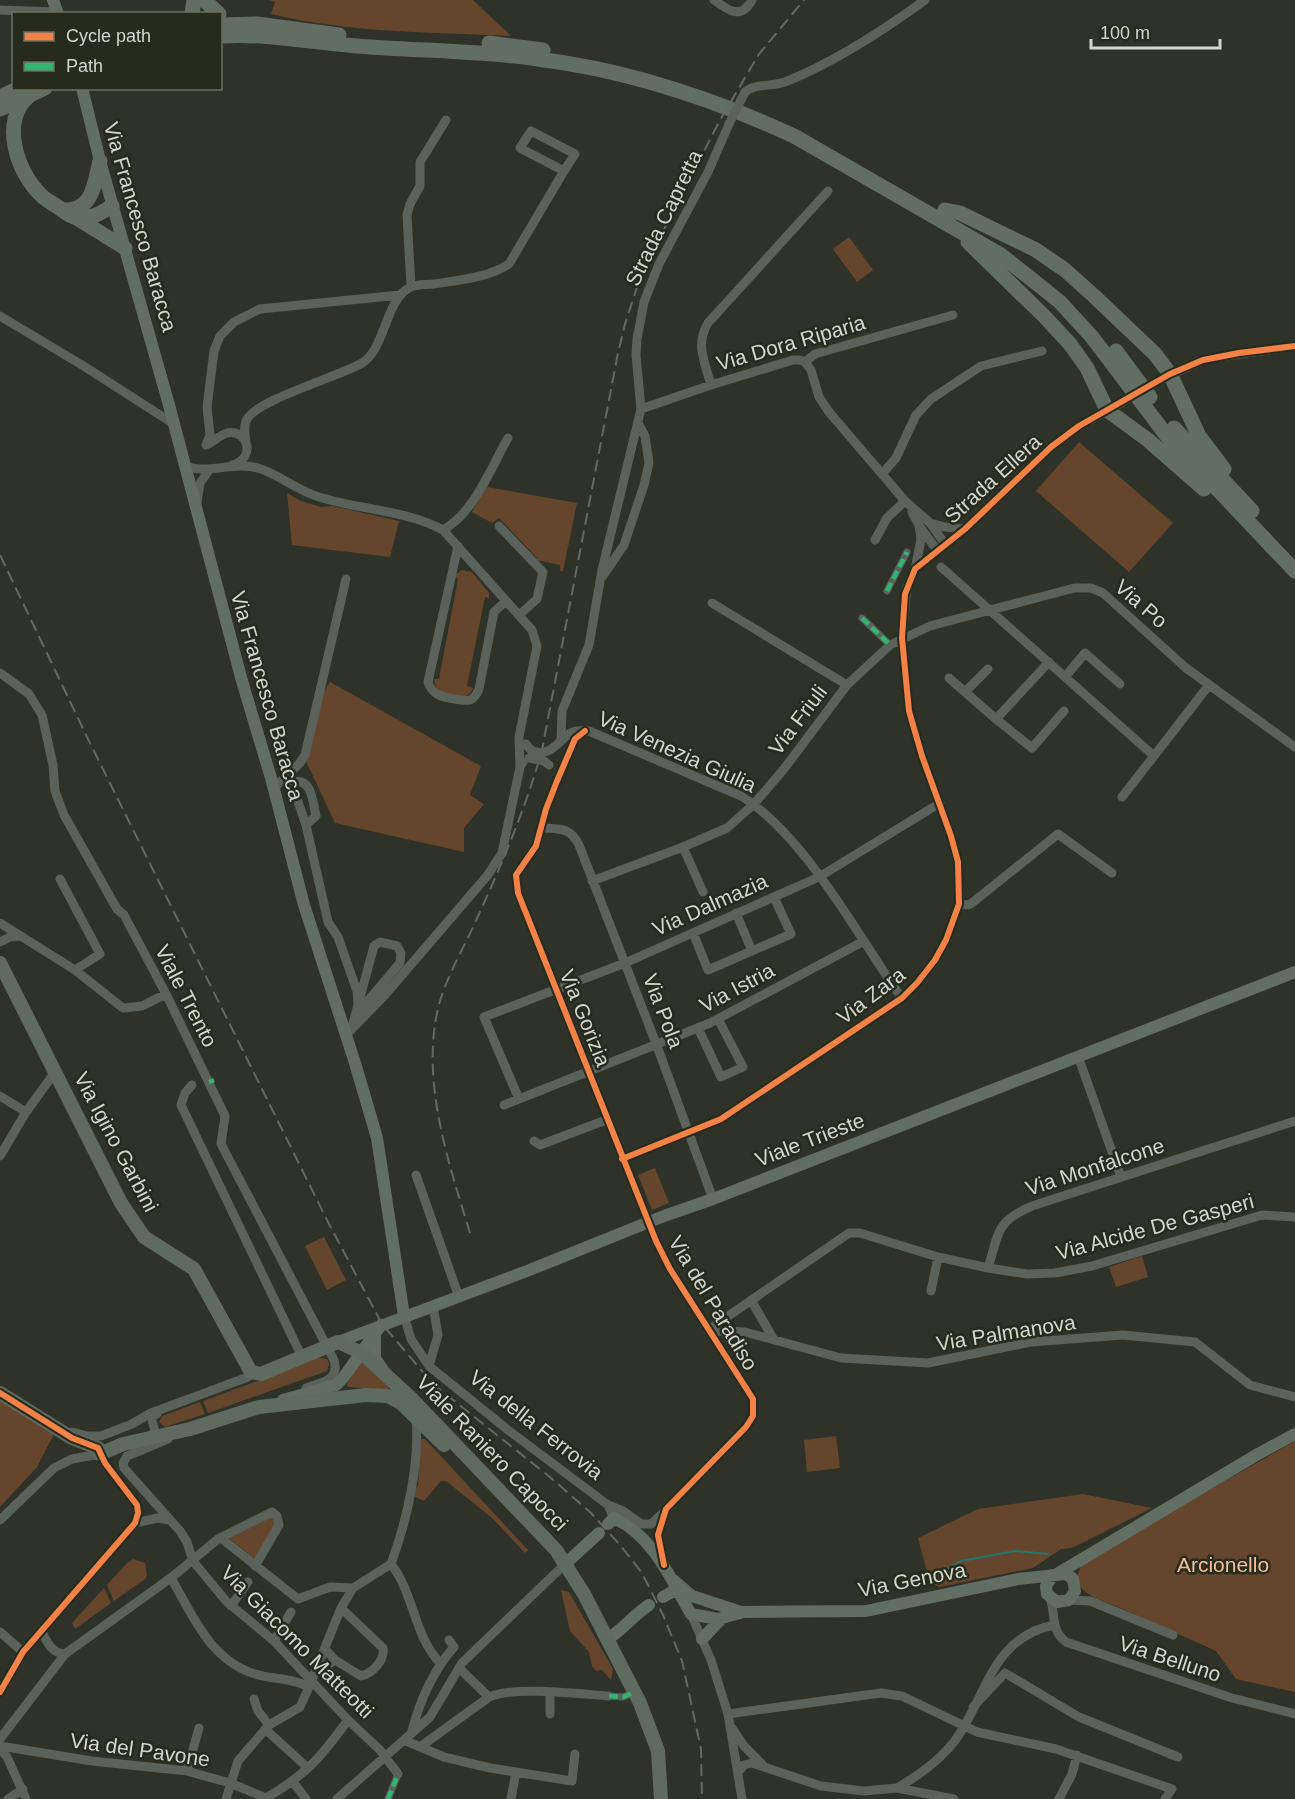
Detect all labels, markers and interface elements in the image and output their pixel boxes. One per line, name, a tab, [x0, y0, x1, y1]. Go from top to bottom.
legend	[12, 12, 222, 90]
scale bar	[1091, 12, 1220, 50]
text: 100 m	[1100, 23, 1150, 43]
text: Cycle path	[66, 26, 151, 46]
text: Path	[66, 56, 103, 76]
street label: Via Francesco Baracca	[100, 120, 181, 334]
street label: Strada Capretta	[621, 146, 707, 289]
street label: Via Dora Riparia	[714, 310, 868, 375]
street label: Strada Ellera	[940, 429, 1046, 528]
street label: Via Po	[1111, 575, 1172, 632]
street label: Via Francesco Baracca	[227, 589, 308, 803]
street label: Via Friuli	[764, 680, 831, 759]
street label: Via Venezia Giulia	[595, 706, 760, 797]
street label: Via Dalmazia	[649, 869, 771, 940]
street label: Viale Trento	[151, 941, 222, 1051]
street label: Via Istria	[695, 958, 778, 1017]
street label: Via Zara	[832, 962, 909, 1029]
street label: Via Gorizia	[556, 966, 615, 1070]
street label: Via Pola	[639, 970, 688, 1052]
street label: Via Igino Garbini	[70, 1068, 163, 1216]
street label: Viale Trieste	[752, 1108, 868, 1171]
street label: Via Monfalcone	[1023, 1133, 1167, 1200]
street label: Via Alcide De Gasperi	[1053, 1189, 1256, 1264]
street label: Via del Paradiso	[664, 1231, 763, 1374]
street label: Via Palmanova	[935, 1310, 1078, 1355]
street label: Via della Ferrovia	[465, 1365, 608, 1484]
street label: Viale Raniero Capocci	[412, 1370, 573, 1535]
park label: Arcionello	[1177, 1553, 1269, 1576]
street label: Via Genova	[856, 1558, 968, 1601]
street label: Via Giacomo Matteotti	[216, 1561, 378, 1723]
street label: Via Belluno	[1116, 1631, 1224, 1686]
street label: Via del Pavone	[69, 1728, 211, 1771]

